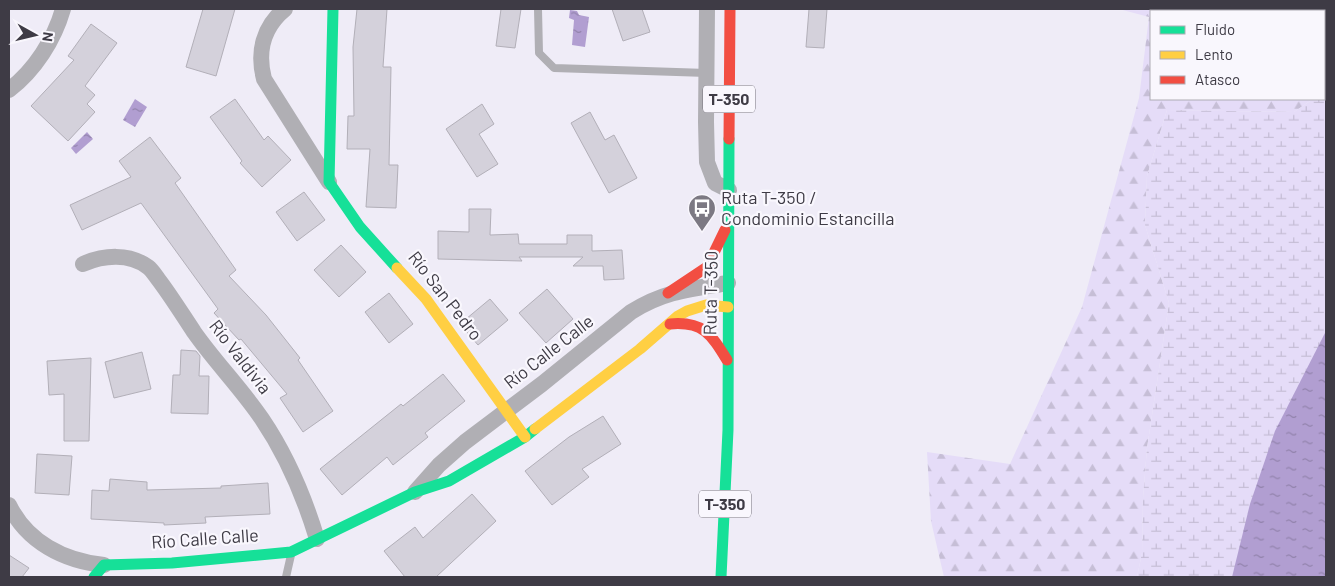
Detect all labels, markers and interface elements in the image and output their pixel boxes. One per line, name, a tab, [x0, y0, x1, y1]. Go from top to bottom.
north arrow	[10, 10, 60, 60]
legend	[1150, 10, 1325, 100]
text: Fluido	[1195, 20, 1235, 38]
text: N	[39, 31, 57, 43]
text: Lento	[1195, 45, 1233, 63]
text: Atasco	[1195, 70, 1240, 88]
road number: T-350	[703, 86, 755, 112]
place label: Ruta T-350 / Condominio Estancilla	[721, 186, 894, 229]
bus stop icon: Ruta T-350 / Condominio Estancilla	[687, 193, 717, 232]
street label: Río San Pedro	[404, 246, 487, 344]
street label: Ruta T-350	[698, 250, 722, 336]
street label: Río Calle Calle	[499, 309, 598, 393]
street label: Río Valdivia	[205, 315, 277, 398]
road number: T-350	[699, 490, 751, 518]
street label: Río Calle Calle	[150, 523, 259, 553]

